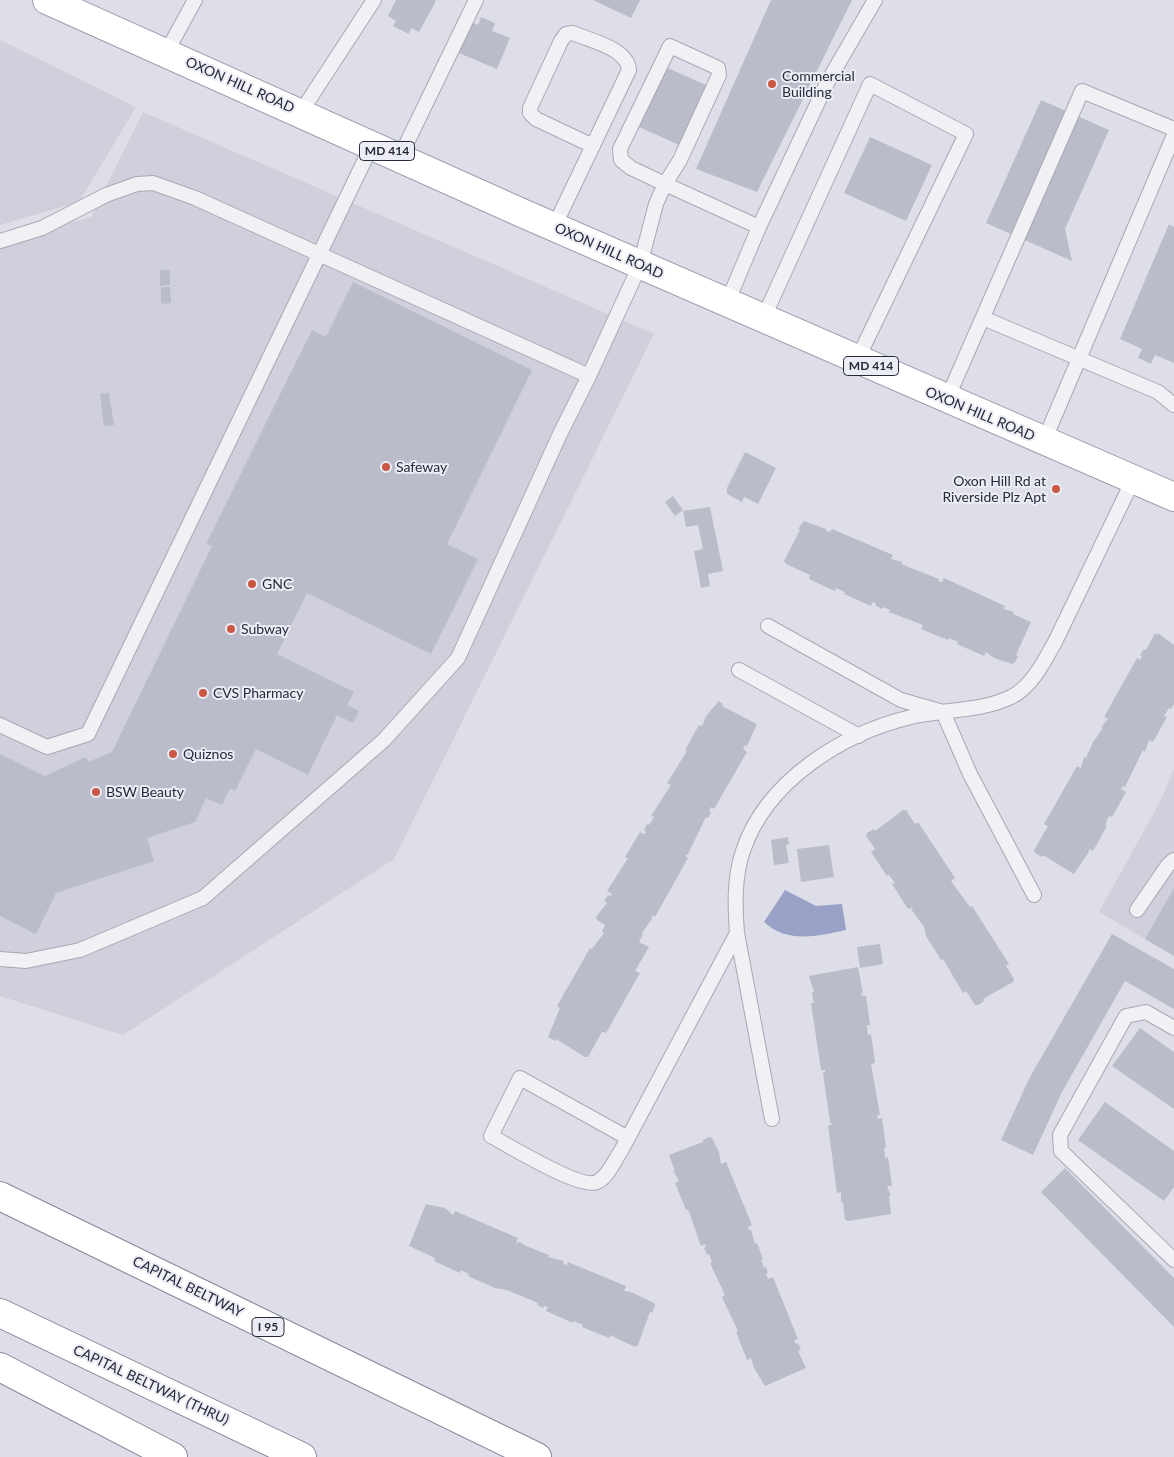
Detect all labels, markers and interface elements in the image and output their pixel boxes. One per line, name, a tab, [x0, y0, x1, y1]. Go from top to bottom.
street label: OXON HILL ROAD	[183, 53, 297, 117]
place label: Commercial Building	[782, 68, 855, 100]
marker: Commercial Building	[766, 78, 778, 90]
road number: MD 414	[360, 142, 414, 160]
street label: OXON HILL ROAD	[552, 219, 666, 283]
road number: MD 414	[844, 356, 898, 376]
street label: OXON HILL ROAD	[923, 383, 1037, 445]
place label: Safeway	[396, 459, 447, 475]
marker: Safeway	[380, 461, 392, 473]
place label: Oxon Hill Rd at Riverside Plz Apt	[942, 473, 1046, 506]
marker: Oxon Hill Rd at Riverside Plz Apt	[1050, 483, 1062, 495]
place label: GNC	[262, 576, 292, 592]
marker: GNC	[246, 578, 258, 590]
place label: Subway	[241, 621, 289, 637]
marker: Subway	[225, 623, 237, 635]
place label: CVS Pharmacy	[213, 685, 303, 701]
marker: CVS Pharmacy	[197, 687, 209, 699]
place label: Quiznos	[183, 746, 233, 762]
marker: Quiznos	[167, 748, 179, 760]
place label: BSW Beauty	[106, 784, 184, 800]
marker: BSW Beauty	[90, 786, 102, 798]
street label: CAPITAL BELTWAY	[130, 1253, 246, 1321]
road number: I 95	[252, 1318, 284, 1336]
street label: CAPITAL BELTWAY (THRU)	[70, 1341, 232, 1429]

